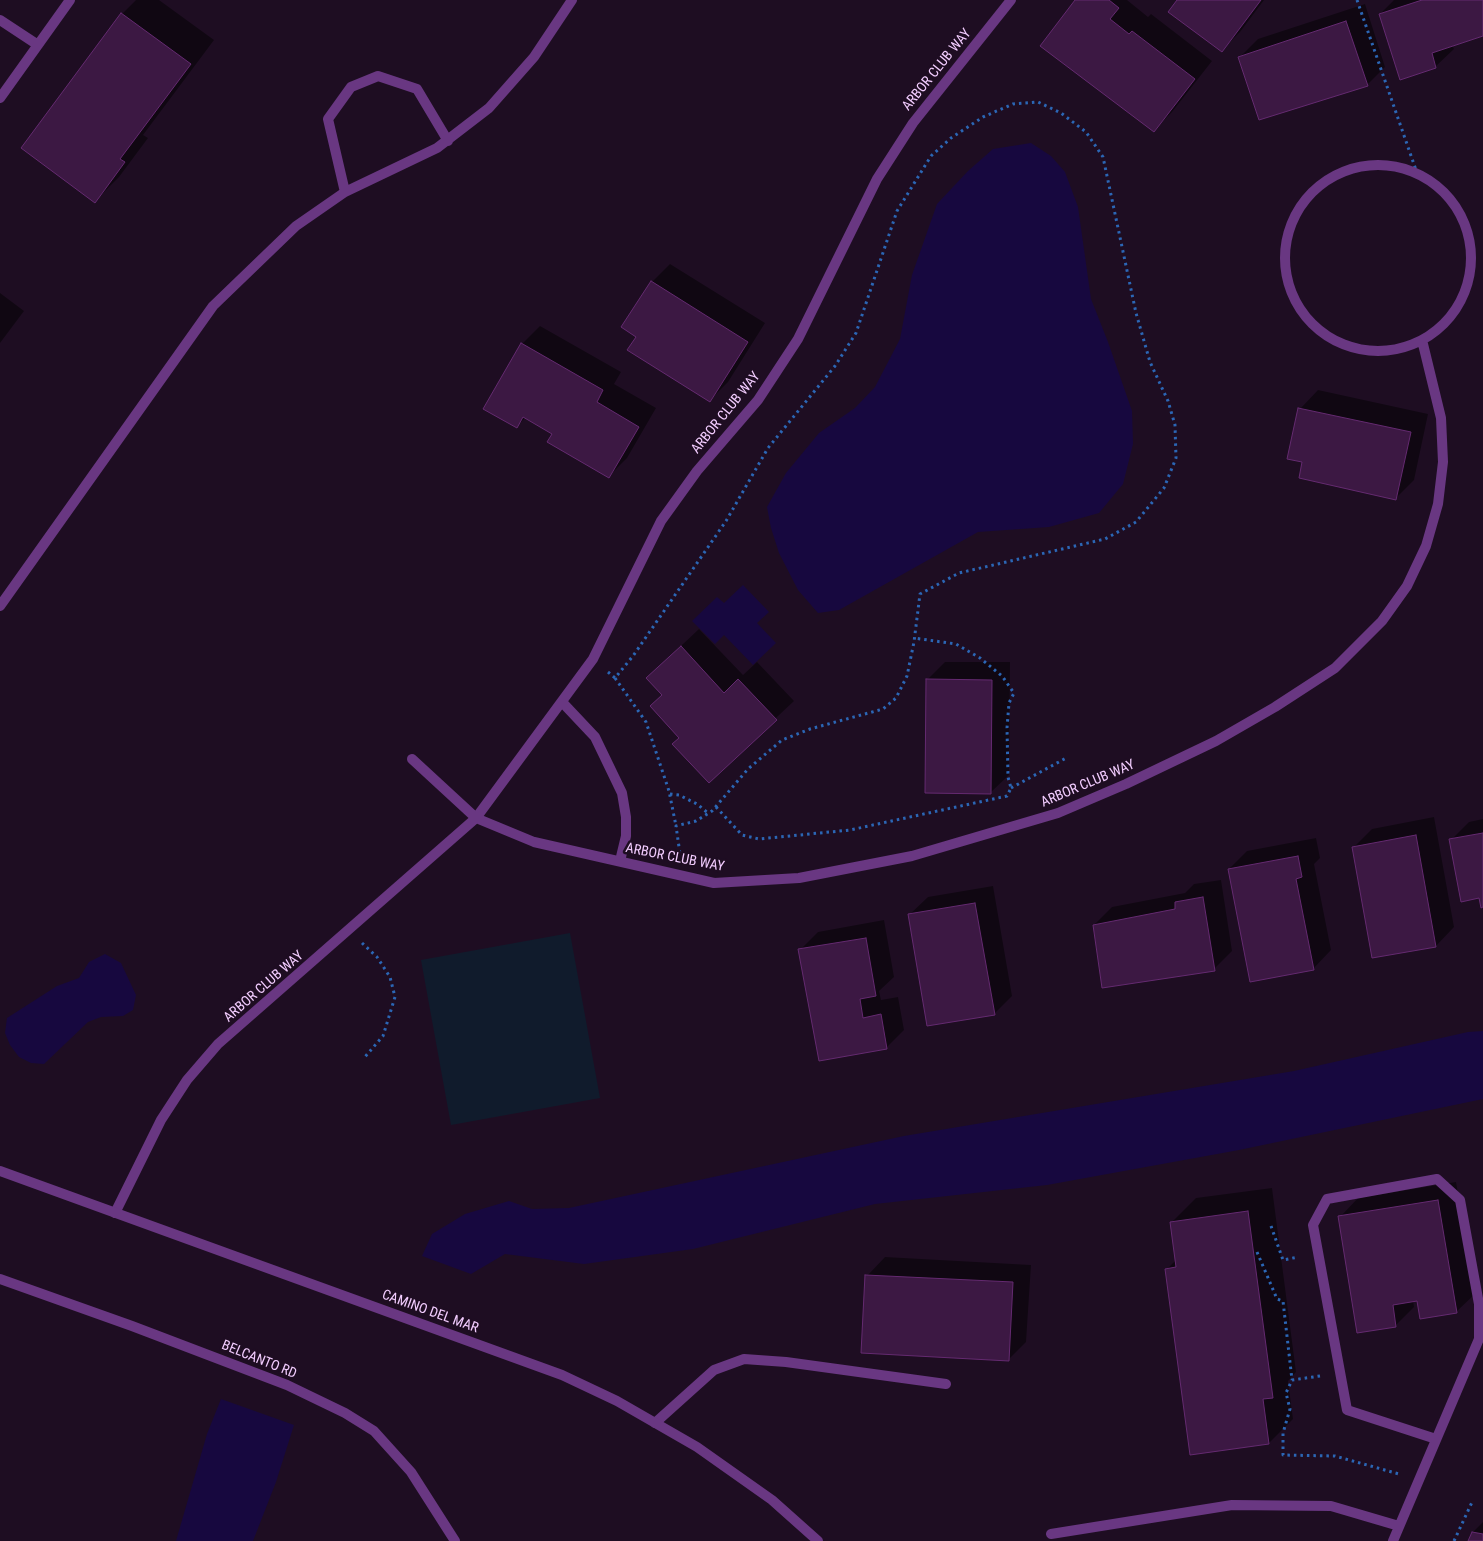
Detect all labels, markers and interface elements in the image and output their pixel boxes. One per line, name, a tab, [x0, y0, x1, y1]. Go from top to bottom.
street label: ARBOR CLUB WAY	[899, 26, 975, 114]
street label: ARBOR CLUB WAY	[688, 369, 764, 457]
street label: ARBOR CLUB WAY	[1039, 757, 1137, 811]
street label: ARBOR CLUB WAY	[624, 840, 726, 876]
street label: ARBOR CLUB WAY	[221, 948, 307, 1026]
street label: CAMINO DEL MAR	[379, 1287, 481, 1337]
street label: BELCANTO RD	[219, 1337, 299, 1383]

